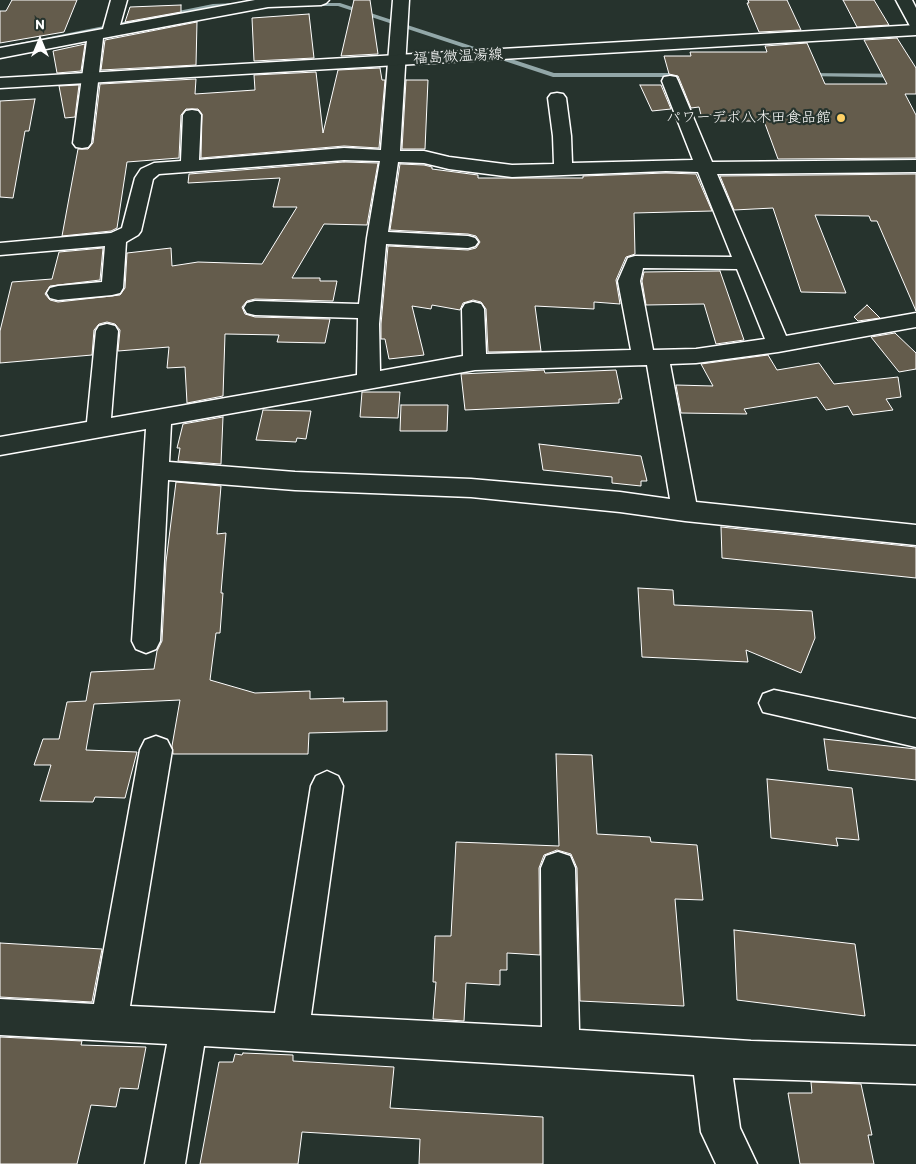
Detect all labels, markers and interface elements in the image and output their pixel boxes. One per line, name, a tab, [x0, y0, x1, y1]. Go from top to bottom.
north arrow	[15, 15, 65, 65]
text: N	[35, 16, 45, 33]
street label: 福島微温湯線	[413, 46, 503, 68]
place label: パワーデポ八木田食品館	[666, 109, 831, 127]
marker: パワーデポ八木田食品館	[835, 112, 847, 124]

